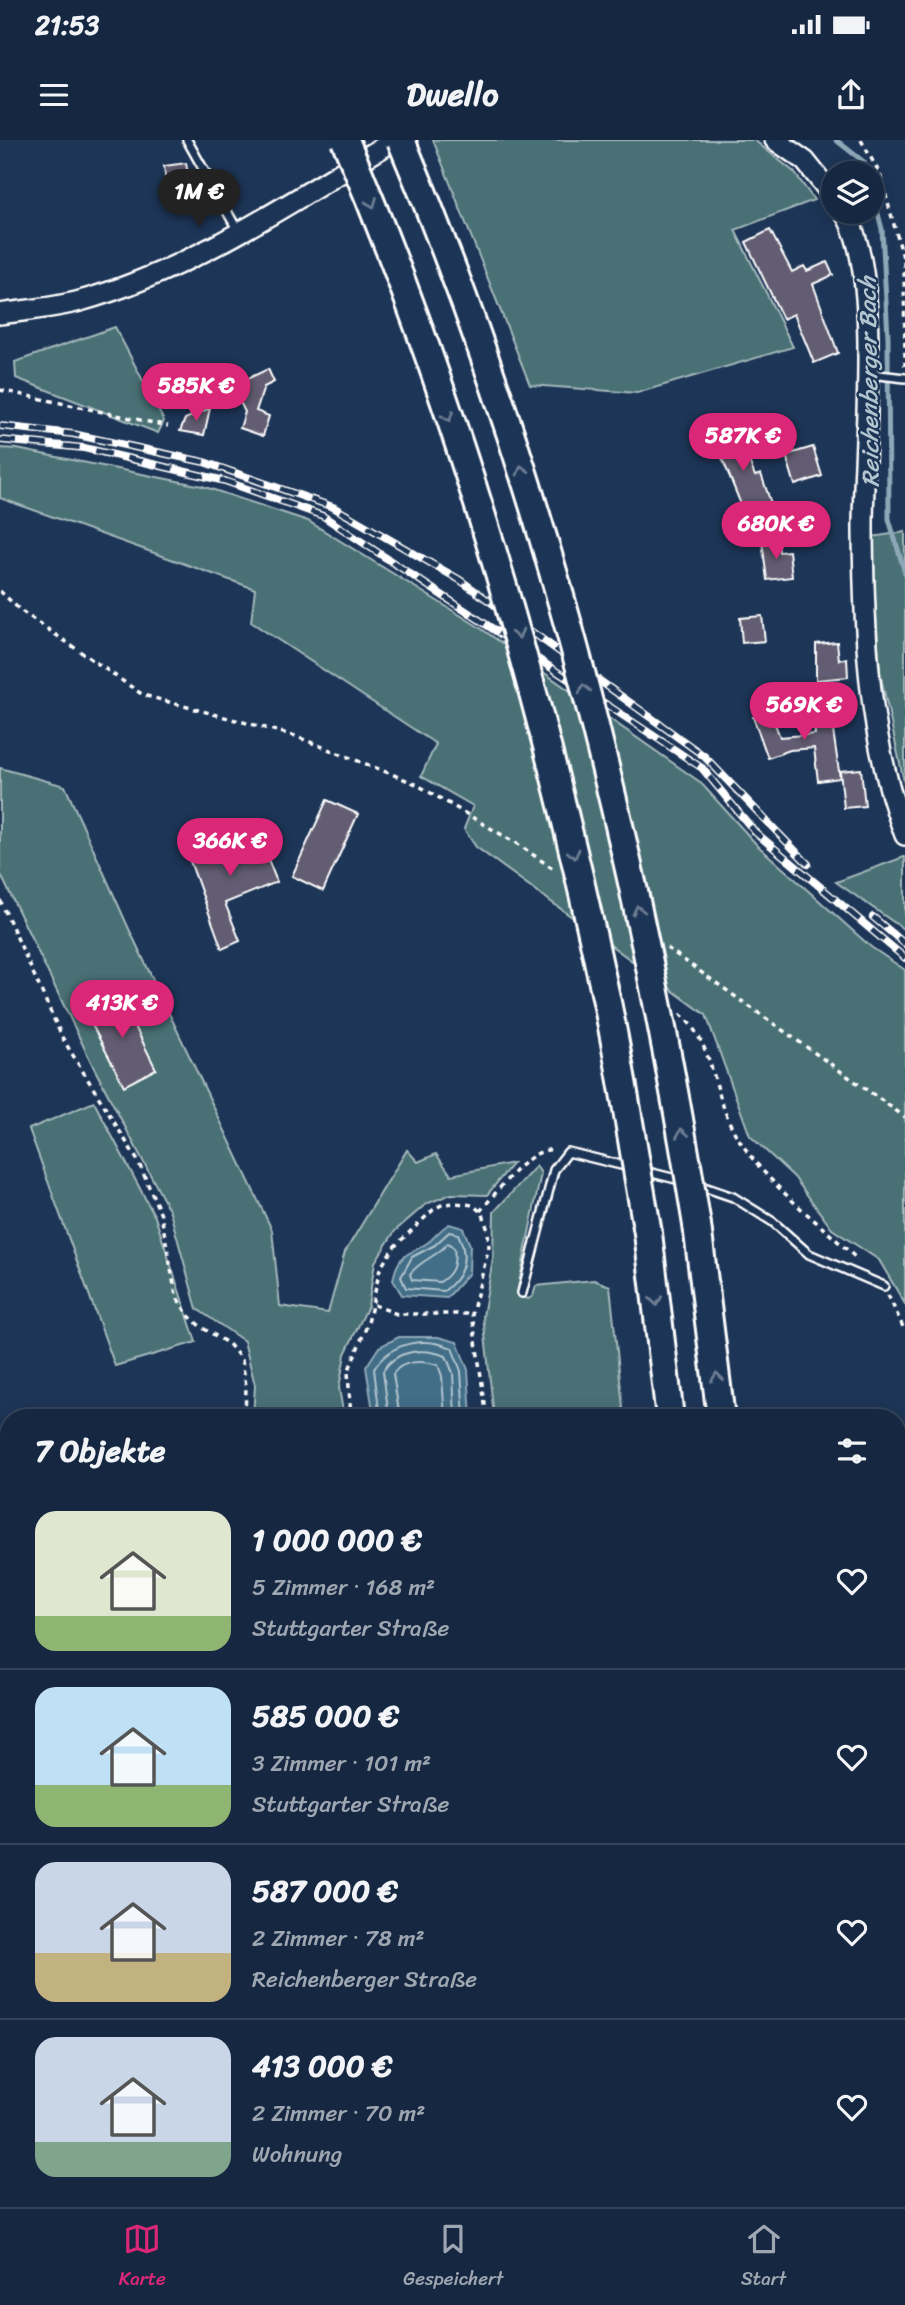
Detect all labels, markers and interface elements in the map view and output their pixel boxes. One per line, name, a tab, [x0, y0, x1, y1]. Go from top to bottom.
text: 21:53	[35, 2, 99, 48]
text: Dwello	[406, 66, 499, 123]
icon: menu	[35, 76, 73, 114]
icon: share	[832, 76, 870, 114]
map controls	[821, 161, 884, 224]
button: layers	[821, 161, 884, 224]
pin: 1M €	[158, 169, 240, 229]
text: 1M €	[174, 171, 224, 212]
one-way arrow	[363, 196, 377, 208]
water label: Reichenberger Bach	[846, 274, 892, 488]
pin: 585K €	[139, 364, 253, 423]
text: 585K €	[157, 365, 235, 406]
one-way arrow	[440, 411, 454, 423]
pin: 587K €	[686, 414, 800, 473]
text: 587K €	[705, 415, 781, 456]
one-way arrow	[516, 464, 531, 476]
pin: 680K €	[719, 502, 833, 561]
text: 680K €	[738, 503, 814, 544]
one-way arrow	[510, 628, 524, 640]
pin: 569K €	[747, 682, 861, 742]
one-way arrow	[578, 683, 592, 695]
text: 569K €	[766, 684, 842, 725]
pin: 366K €	[173, 818, 287, 878]
text: 366K €	[193, 820, 267, 861]
one-way arrow	[566, 848, 580, 860]
one-way arrow	[632, 904, 646, 916]
pin: 413K €	[65, 981, 179, 1040]
text: 413K €	[86, 982, 158, 1023]
one-way arrow	[675, 1127, 690, 1139]
one-way arrow	[648, 1295, 663, 1306]
one-way arrow	[709, 1371, 724, 1383]
text: 7 Objekte	[35, 1424, 165, 1478]
icon: filters	[833, 1432, 871, 1470]
text: 1 000 000 €	[252, 1513, 422, 1567]
icon: home	[91, 1539, 175, 1623]
icon: heart	[833, 1562, 871, 1600]
text: 5 Zimmer · 168 m²	[252, 1567, 435, 1608]
text: Stuttgarter Straße	[252, 1608, 449, 1649]
text: 585 000 €	[252, 1689, 399, 1743]
icon: home	[91, 1715, 175, 1799]
icon: heart	[833, 1738, 871, 1776]
text: 3 Zimmer · 101 m²	[252, 1743, 431, 1784]
text: Stuttgarter Straße	[252, 1784, 449, 1825]
text: 587 000 €	[252, 1864, 398, 1918]
icon: home	[91, 1890, 175, 1974]
icon: heart	[833, 1913, 871, 1951]
text: 2 Zimmer · 78 m²	[252, 1918, 425, 1959]
text: Reichenberger Straße	[252, 1959, 477, 2000]
text: 413 000 €	[252, 2039, 393, 2093]
icon: home	[91, 2065, 175, 2149]
icon: heart	[833, 2088, 871, 2126]
text: 2 Zimmer · 70 m²	[252, 2093, 425, 2134]
text: Wohnung	[252, 2134, 342, 2175]
tab: Karte	[119, 2220, 166, 2295]
tab: Gespeichert	[403, 2220, 503, 2295]
tab: Start	[741, 2220, 786, 2295]

